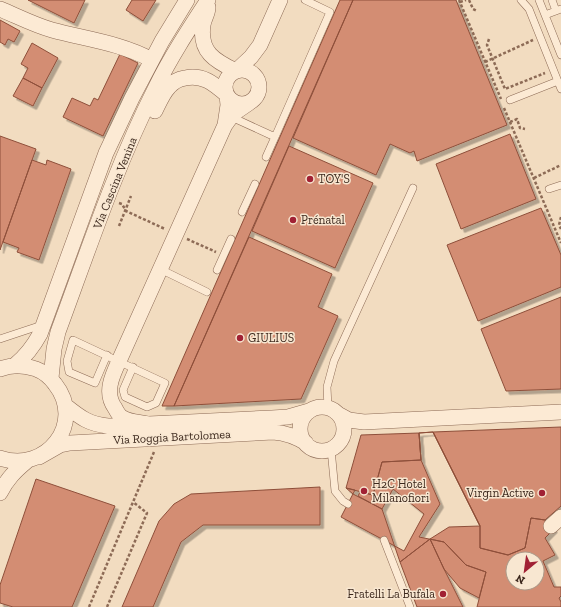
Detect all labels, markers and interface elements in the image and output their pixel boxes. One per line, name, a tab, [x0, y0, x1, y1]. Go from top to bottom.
street label: Via Cascina Venina	[90, 135, 140, 232]
place label: TOY'S	[318, 172, 350, 186]
marker: TOY'S	[305, 174, 315, 184]
place label: Prénatal	[301, 213, 345, 227]
marker: Prénatal	[288, 215, 298, 225]
place label: GIULIUS	[248, 331, 294, 345]
marker: GIULIUS	[235, 333, 245, 343]
street label: Via Roggia Bartolomea	[112, 427, 231, 447]
place label: H2C Hotel Milanofiori	[372, 477, 430, 505]
marker: H2C Hotel Milanofiori	[359, 486, 369, 496]
place label: Virgin Active	[466, 486, 534, 500]
marker: Virgin Active	[537, 488, 547, 498]
north arrow	[505, 551, 545, 591]
text: N	[513, 571, 527, 587]
place label: Fratelli La Bufala	[347, 587, 435, 601]
marker: Fratelli La Bufala	[438, 589, 448, 599]

